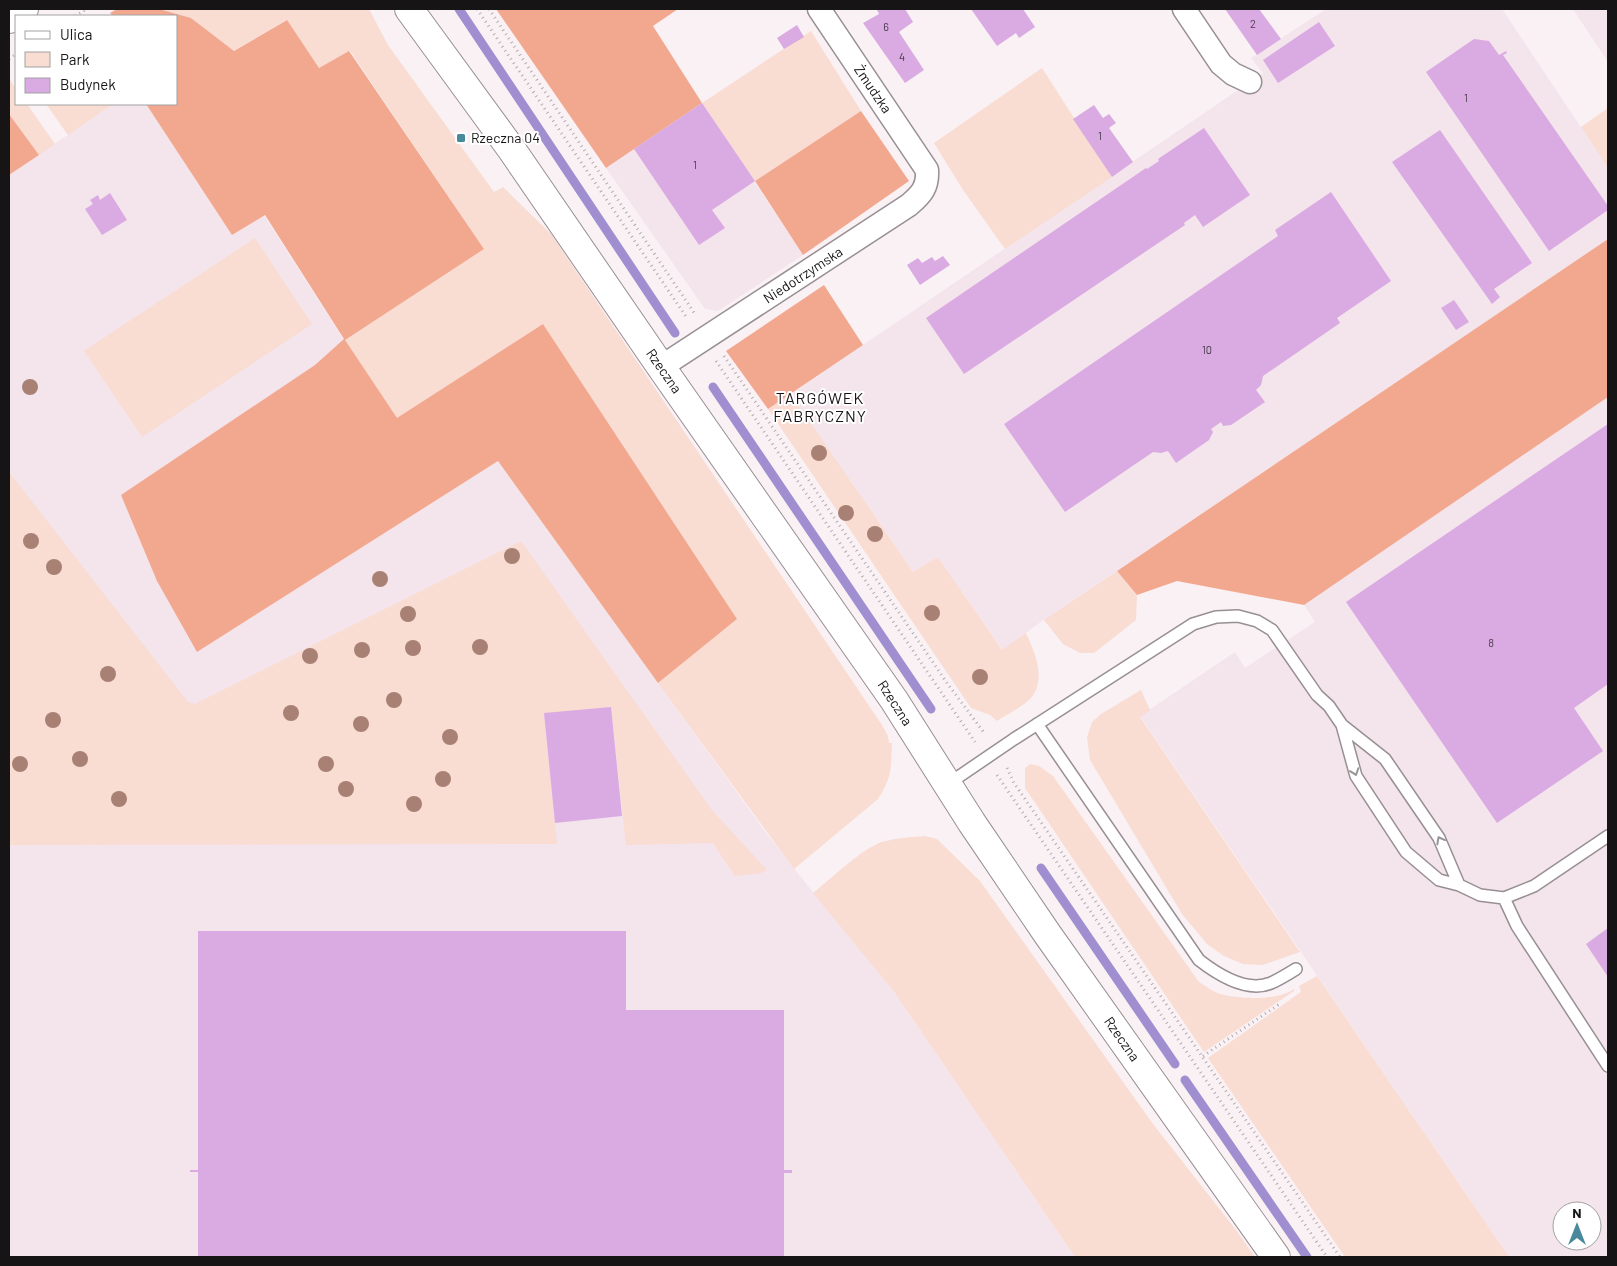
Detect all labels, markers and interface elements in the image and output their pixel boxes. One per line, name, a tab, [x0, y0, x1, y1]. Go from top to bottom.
legend	[15, 15, 178, 105]
house number: 2	[1250, 17, 1256, 30]
house number: 6	[883, 20, 889, 33]
text: Ulica	[60, 25, 92, 43]
text: Park	[60, 50, 90, 68]
house number: 4	[899, 50, 905, 63]
street label: Żmudzka	[851, 61, 896, 116]
text: Budynek	[60, 75, 116, 93]
house number: 1	[1464, 91, 1468, 104]
place label: Rzeczna 04	[471, 129, 540, 146]
house number: 1	[1098, 129, 1102, 142]
marker: Rzeczna 04	[455, 132, 467, 144]
house number: 1	[693, 158, 697, 171]
street label: Niedotrzymska	[760, 243, 846, 306]
house number: 10	[1202, 343, 1212, 356]
street label: Rzeczna	[643, 345, 686, 396]
district label: TARGÓWEK FABRYCZNY	[773, 388, 867, 425]
house number: 8	[1488, 636, 1494, 649]
street label: Rzeczna	[875, 677, 916, 729]
one-way arrow	[1349, 767, 1359, 775]
one-way arrow	[1436, 837, 1446, 846]
street label: Rzeczna	[1101, 1013, 1144, 1064]
north arrow	[1552, 1201, 1602, 1251]
text: N	[1572, 1204, 1582, 1221]

